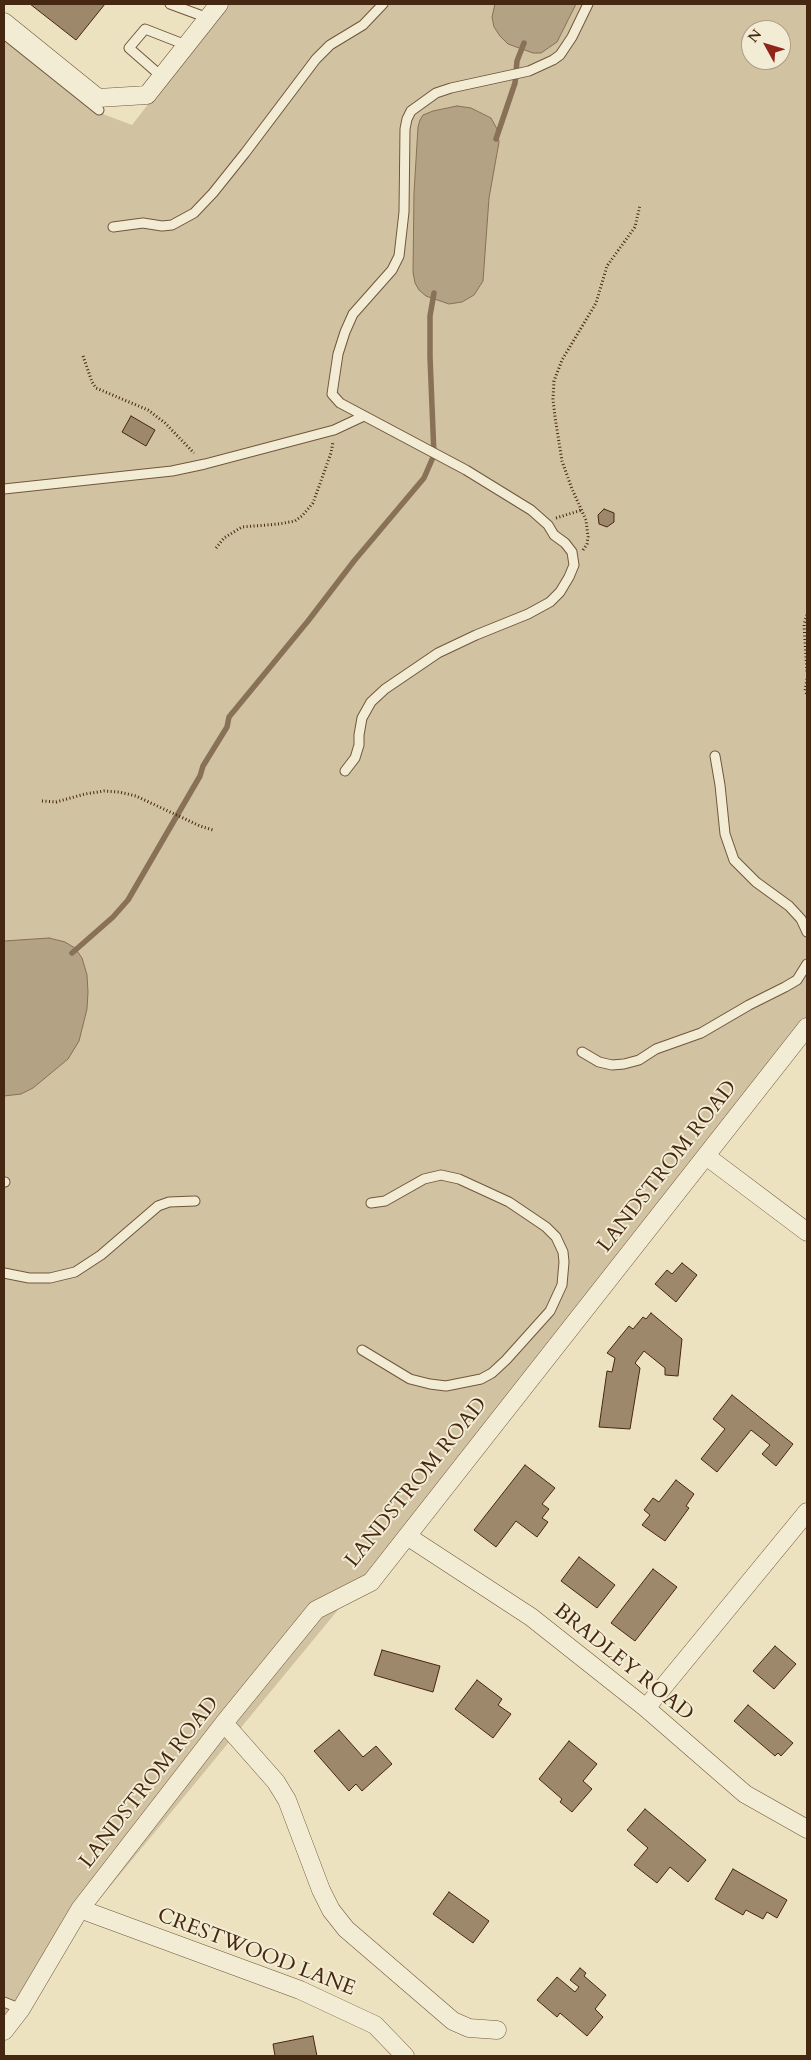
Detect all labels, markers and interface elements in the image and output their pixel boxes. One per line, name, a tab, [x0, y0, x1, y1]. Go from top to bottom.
north arrow	[741, 20, 791, 70]
text: N	[744, 25, 766, 47]
street label: LANDSTROM ROAD	[593, 1076, 743, 1258]
street label: LANDSTROM ROAD	[341, 1393, 493, 1573]
street label: BRADLEY ROAD	[548, 1599, 698, 1727]
street label: LANDSTROM ROAD	[75, 1692, 225, 1874]
street label: CRESTWOOD LANE	[153, 1904, 359, 2002]

